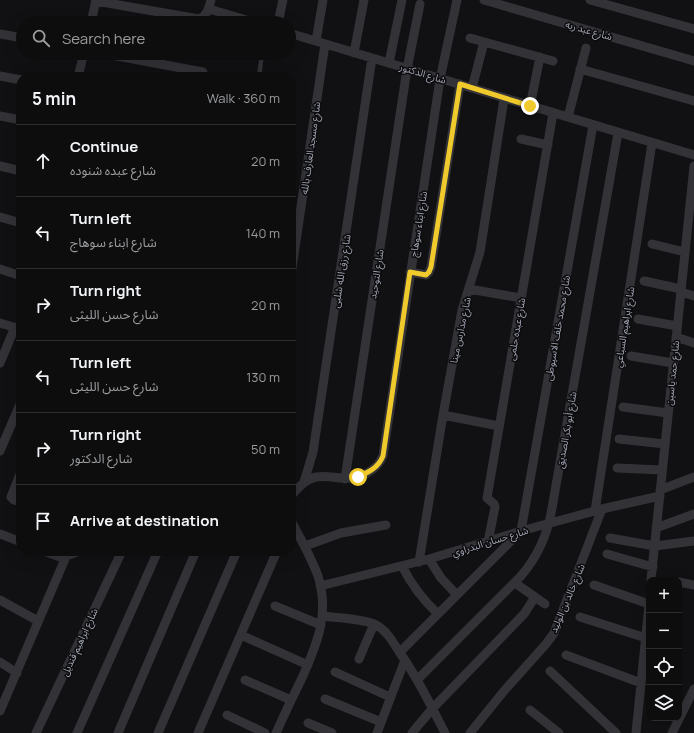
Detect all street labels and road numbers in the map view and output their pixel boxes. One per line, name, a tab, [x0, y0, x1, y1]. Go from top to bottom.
street label: شارع عبد ربه	[564, 17, 614, 44]
street label: شارع الدكتور	[397, 59, 448, 88]
street label: شارع مسجد العارف بالله	[297, 101, 324, 195]
street label: شارع ابناء سوهاج	[406, 190, 431, 258]
street label: شارع رزق الله شلبى	[328, 233, 355, 309]
street label: شارع التوحيد	[365, 248, 388, 300]
street label: شارع محمد خلف الاسيوطى	[541, 274, 574, 382]
street label: شارع ابراهيم السباعي	[611, 285, 639, 369]
street label: شارع مدارس مينا	[446, 296, 475, 365]
street label: شارع عبده حلمى	[504, 296, 529, 362]
street label: شارع حمد ياسين	[662, 340, 683, 406]
street label: شارع أبو بكر الصديق	[552, 390, 581, 470]
street label: شارع حسان البدراوي	[450, 523, 530, 561]
street label: شارع خالد بن الوليد	[546, 561, 589, 635]
street label: شارع ابراهيم قنديل	[57, 606, 102, 679]

